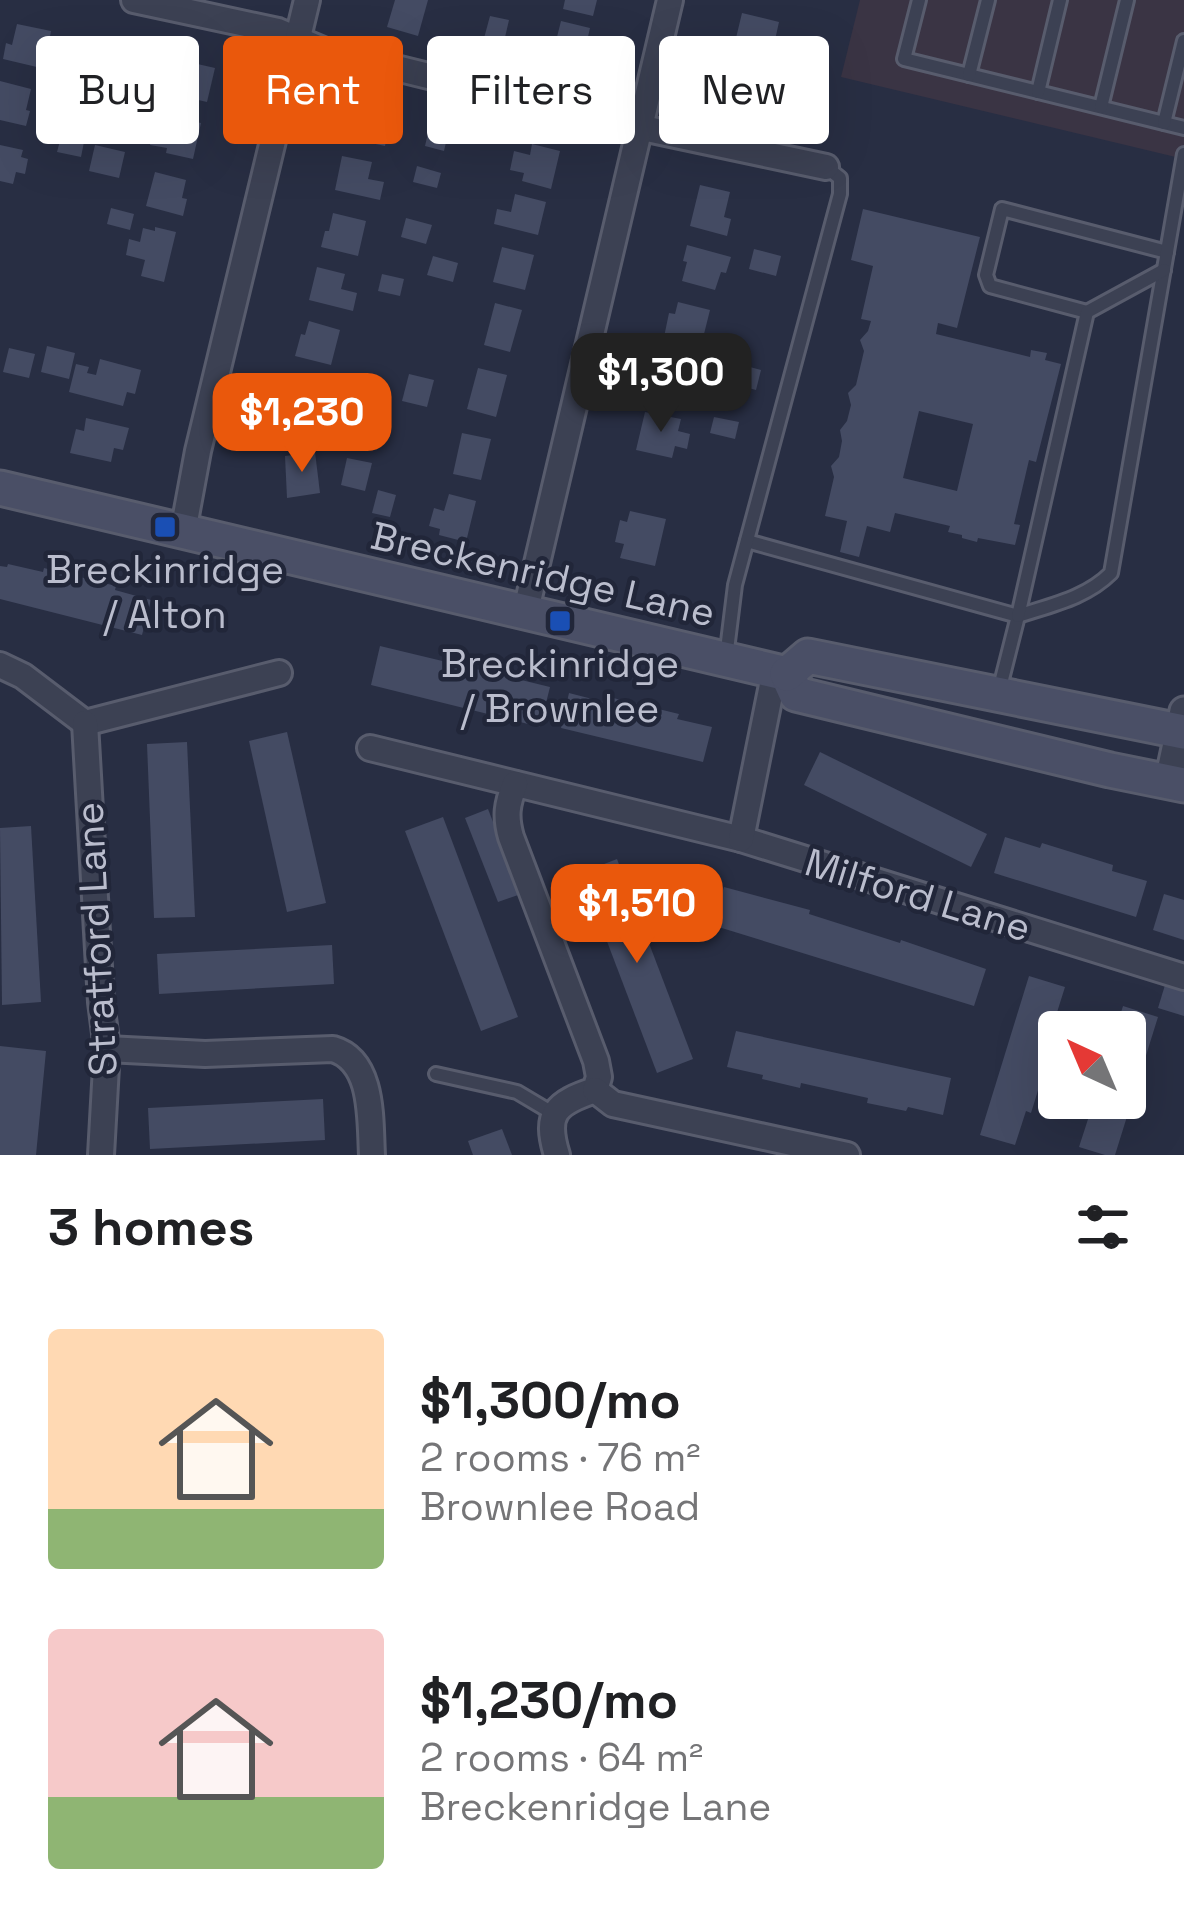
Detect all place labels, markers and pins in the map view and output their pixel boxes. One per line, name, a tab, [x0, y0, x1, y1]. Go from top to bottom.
pin: $1,300	[563, 333, 759, 435]
pin: $1,230	[204, 373, 400, 475]
marker: Breckinridge / Alton	[152, 514, 178, 540]
place label: Breckinridge / Alton	[46, 545, 284, 639]
marker: Breckinridge / Brownlee	[547, 608, 573, 634]
place label: Breckinridge / Brownlee	[441, 639, 679, 733]
pin: $1,510	[539, 864, 735, 966]

